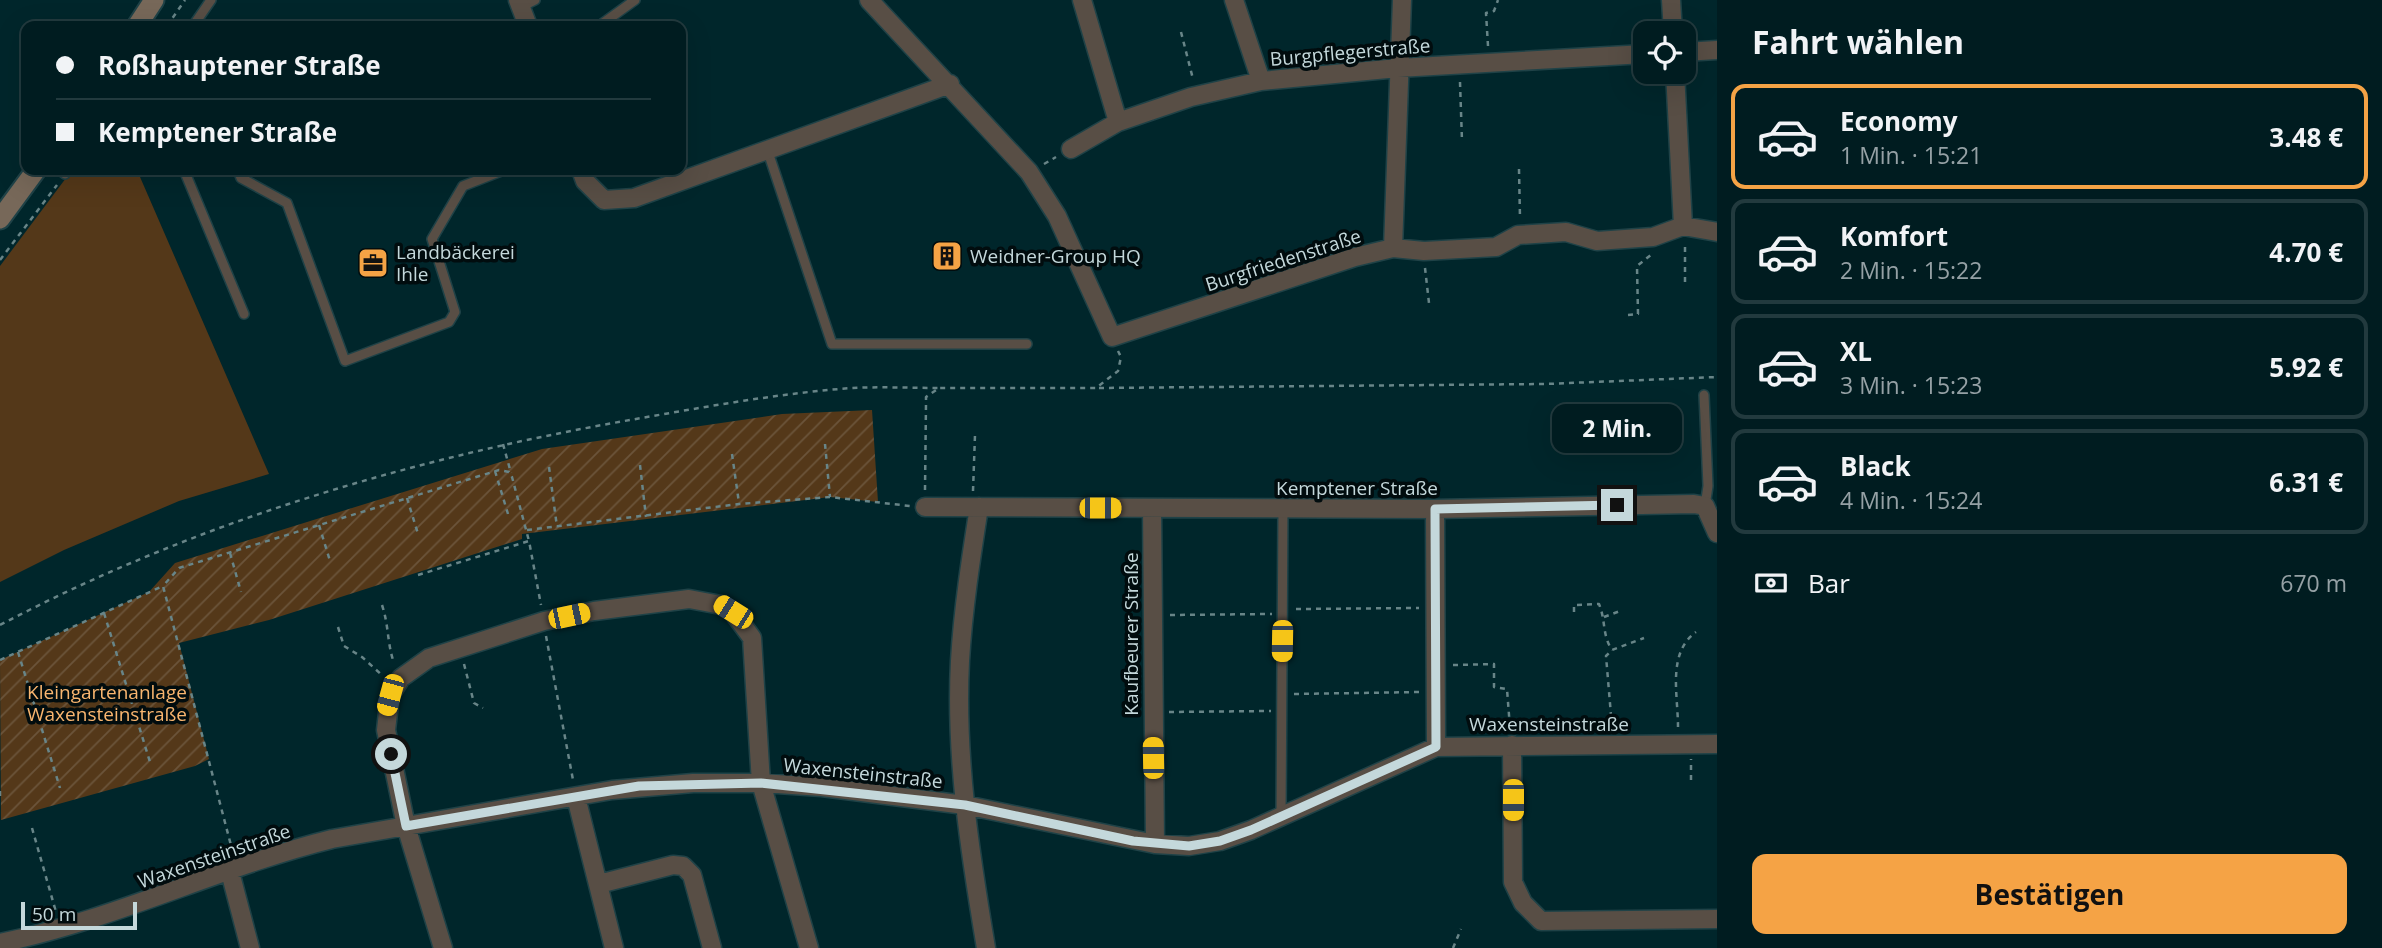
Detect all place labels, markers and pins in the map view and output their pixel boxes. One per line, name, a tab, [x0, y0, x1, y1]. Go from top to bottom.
place label: Landbäckerei Ihle	[396, 239, 515, 287]
building icon: Weidner-Group HQ	[930, 239, 964, 273]
place label: Weidner-Group HQ	[970, 243, 1141, 269]
office icon: Landbäckerei Ihle	[356, 246, 390, 280]

